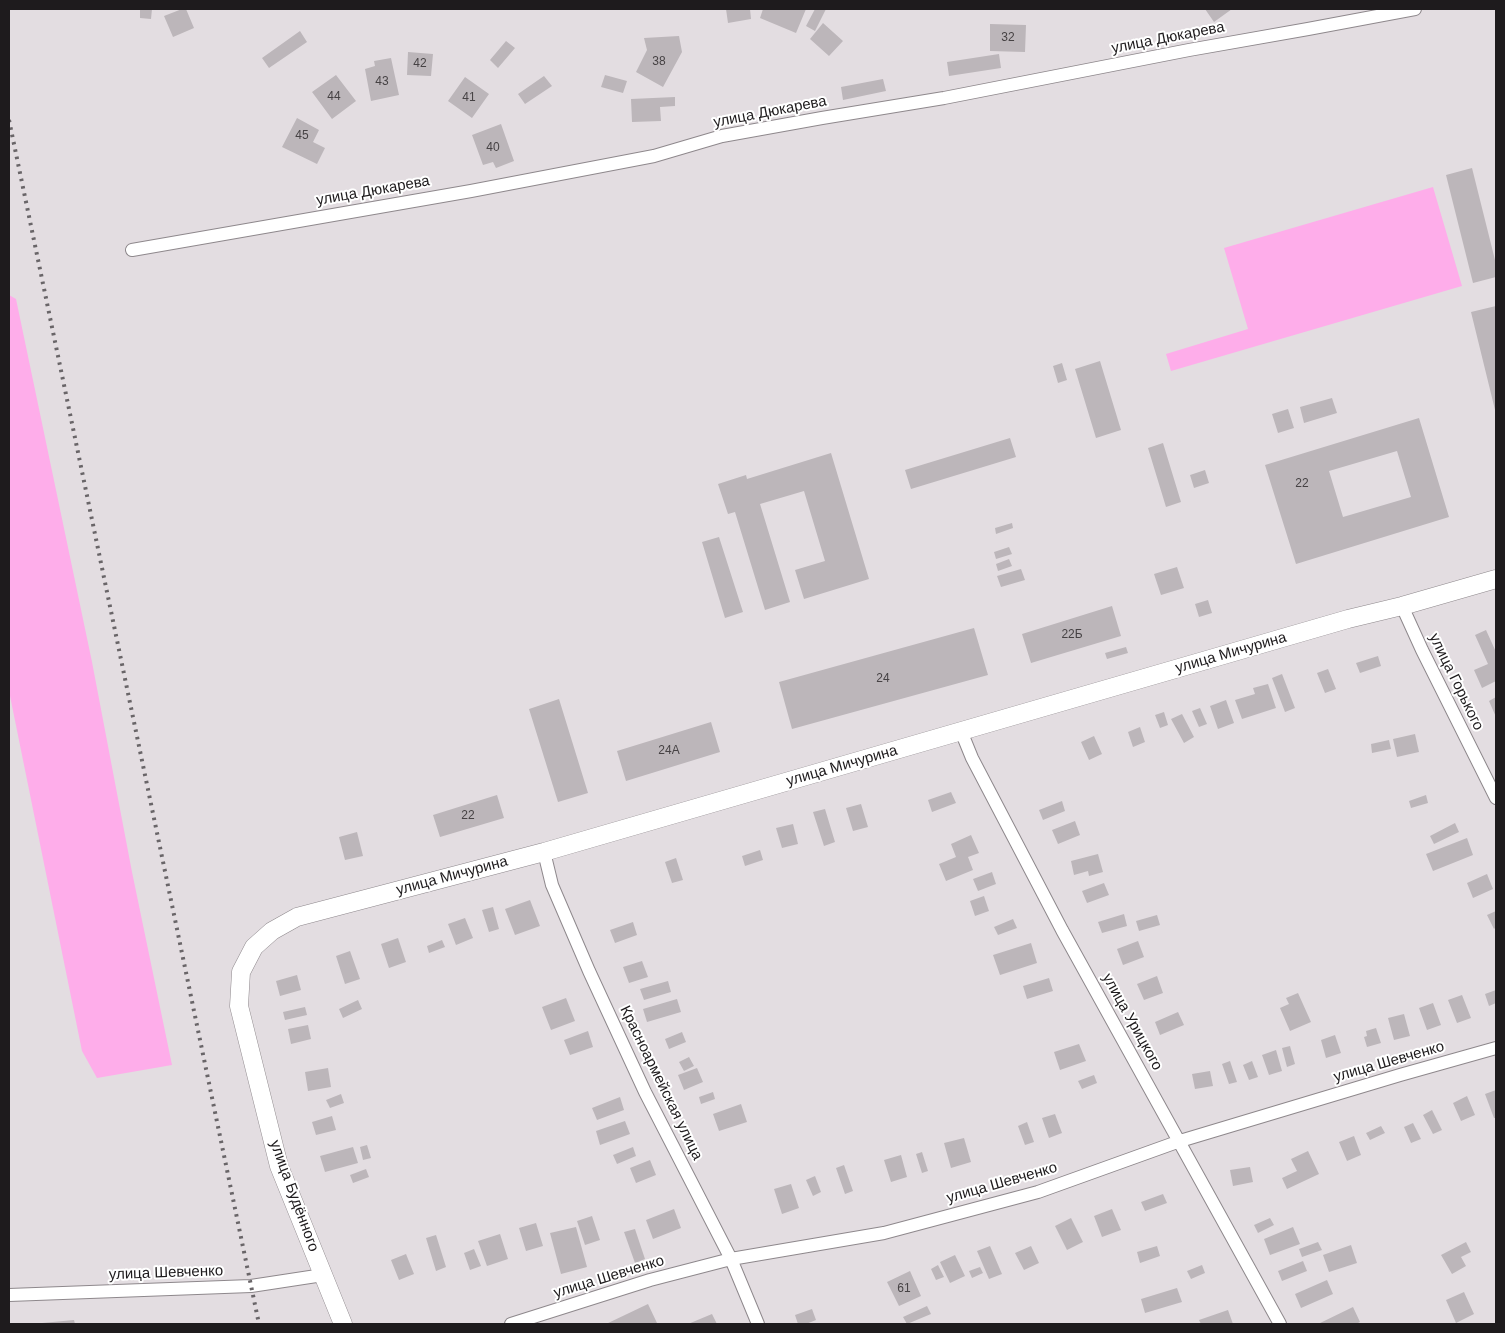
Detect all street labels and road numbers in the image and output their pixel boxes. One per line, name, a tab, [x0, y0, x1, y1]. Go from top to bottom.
street label: улица Дюкарева	[1110, 18, 1226, 58]
street label: улица Дюкарева	[712, 92, 828, 132]
street label: улица Дюкарева	[315, 172, 431, 210]
street label: улица Мичурина	[1173, 629, 1289, 677]
street label: улица Горького	[1425, 631, 1487, 733]
street label: улица Мичурина	[784, 742, 900, 790]
street label: улица Мичурина	[394, 852, 510, 900]
street label: улица Урицкого	[1098, 970, 1166, 1074]
street label: Красноармейская улица	[616, 1003, 706, 1163]
street label: улица Шевченко	[1332, 1038, 1446, 1086]
street label: улица Будённого	[265, 1138, 323, 1254]
street label: улица Шевченко	[945, 1159, 1059, 1207]
street label: улица Шевченко	[552, 1252, 666, 1302]
street label: улица Шевченко	[109, 1262, 223, 1284]

